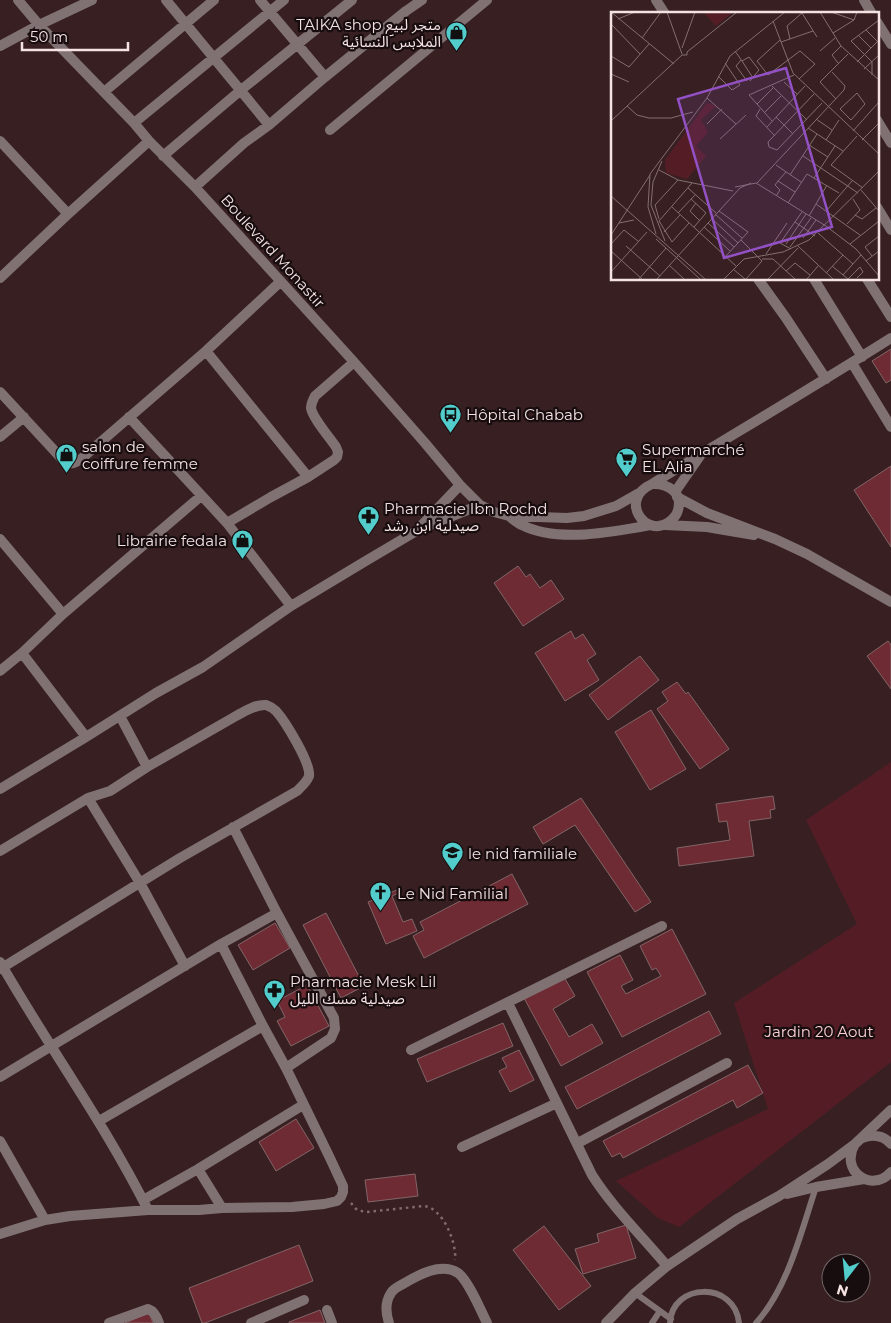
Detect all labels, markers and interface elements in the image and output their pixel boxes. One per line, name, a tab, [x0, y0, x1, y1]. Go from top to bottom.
inset map	[611, 12, 878, 280]
place label: TAIKA shop متجر لبيع الملابس النسائية	[296, 15, 441, 51]
scale bar	[22, 20, 129, 52]
shop icon: TAIKA shop متجر لبيع الملابس النسائية	[445, 21, 469, 52]
text: 50 m	[30, 27, 68, 46]
street label: Boulevard Monastir	[217, 190, 329, 312]
bus stop icon: Hôpital Chabab	[438, 402, 462, 433]
place label: Hôpital Chabab	[466, 405, 583, 424]
place label: salon de coiffure femme	[82, 437, 198, 473]
place label: Supermarché EL Alia	[642, 440, 745, 476]
shop icon: salon de coiffure femme	[54, 443, 78, 474]
supermarket icon: Supermarché EL Alia	[614, 446, 638, 477]
place label: Pharmacie Ibn Rochd صيدلية ابن رشد	[384, 499, 547, 535]
pharmacy icon: Pharmacie Ibn Rochd صيدلية ابن رشد	[356, 505, 380, 536]
shop icon: Librairie fedala	[231, 528, 255, 559]
place label: Librairie fedala	[117, 531, 227, 550]
school or university icon: le nid familiale	[440, 841, 464, 872]
place label: le nid familiale	[468, 844, 577, 863]
church icon: Le Nid Familial	[369, 881, 393, 912]
place label: Le Nid Familial	[397, 884, 508, 903]
place label: Pharmacie Mesk Lil صيدلية مسك الليل	[290, 972, 436, 1008]
pharmacy icon: Pharmacie Mesk Lil صيدلية مسك الليل	[262, 978, 286, 1009]
park label: Jardin 20 Aout	[763, 1022, 874, 1041]
north arrow	[821, 1253, 871, 1303]
text: N	[834, 1280, 850, 1301]

